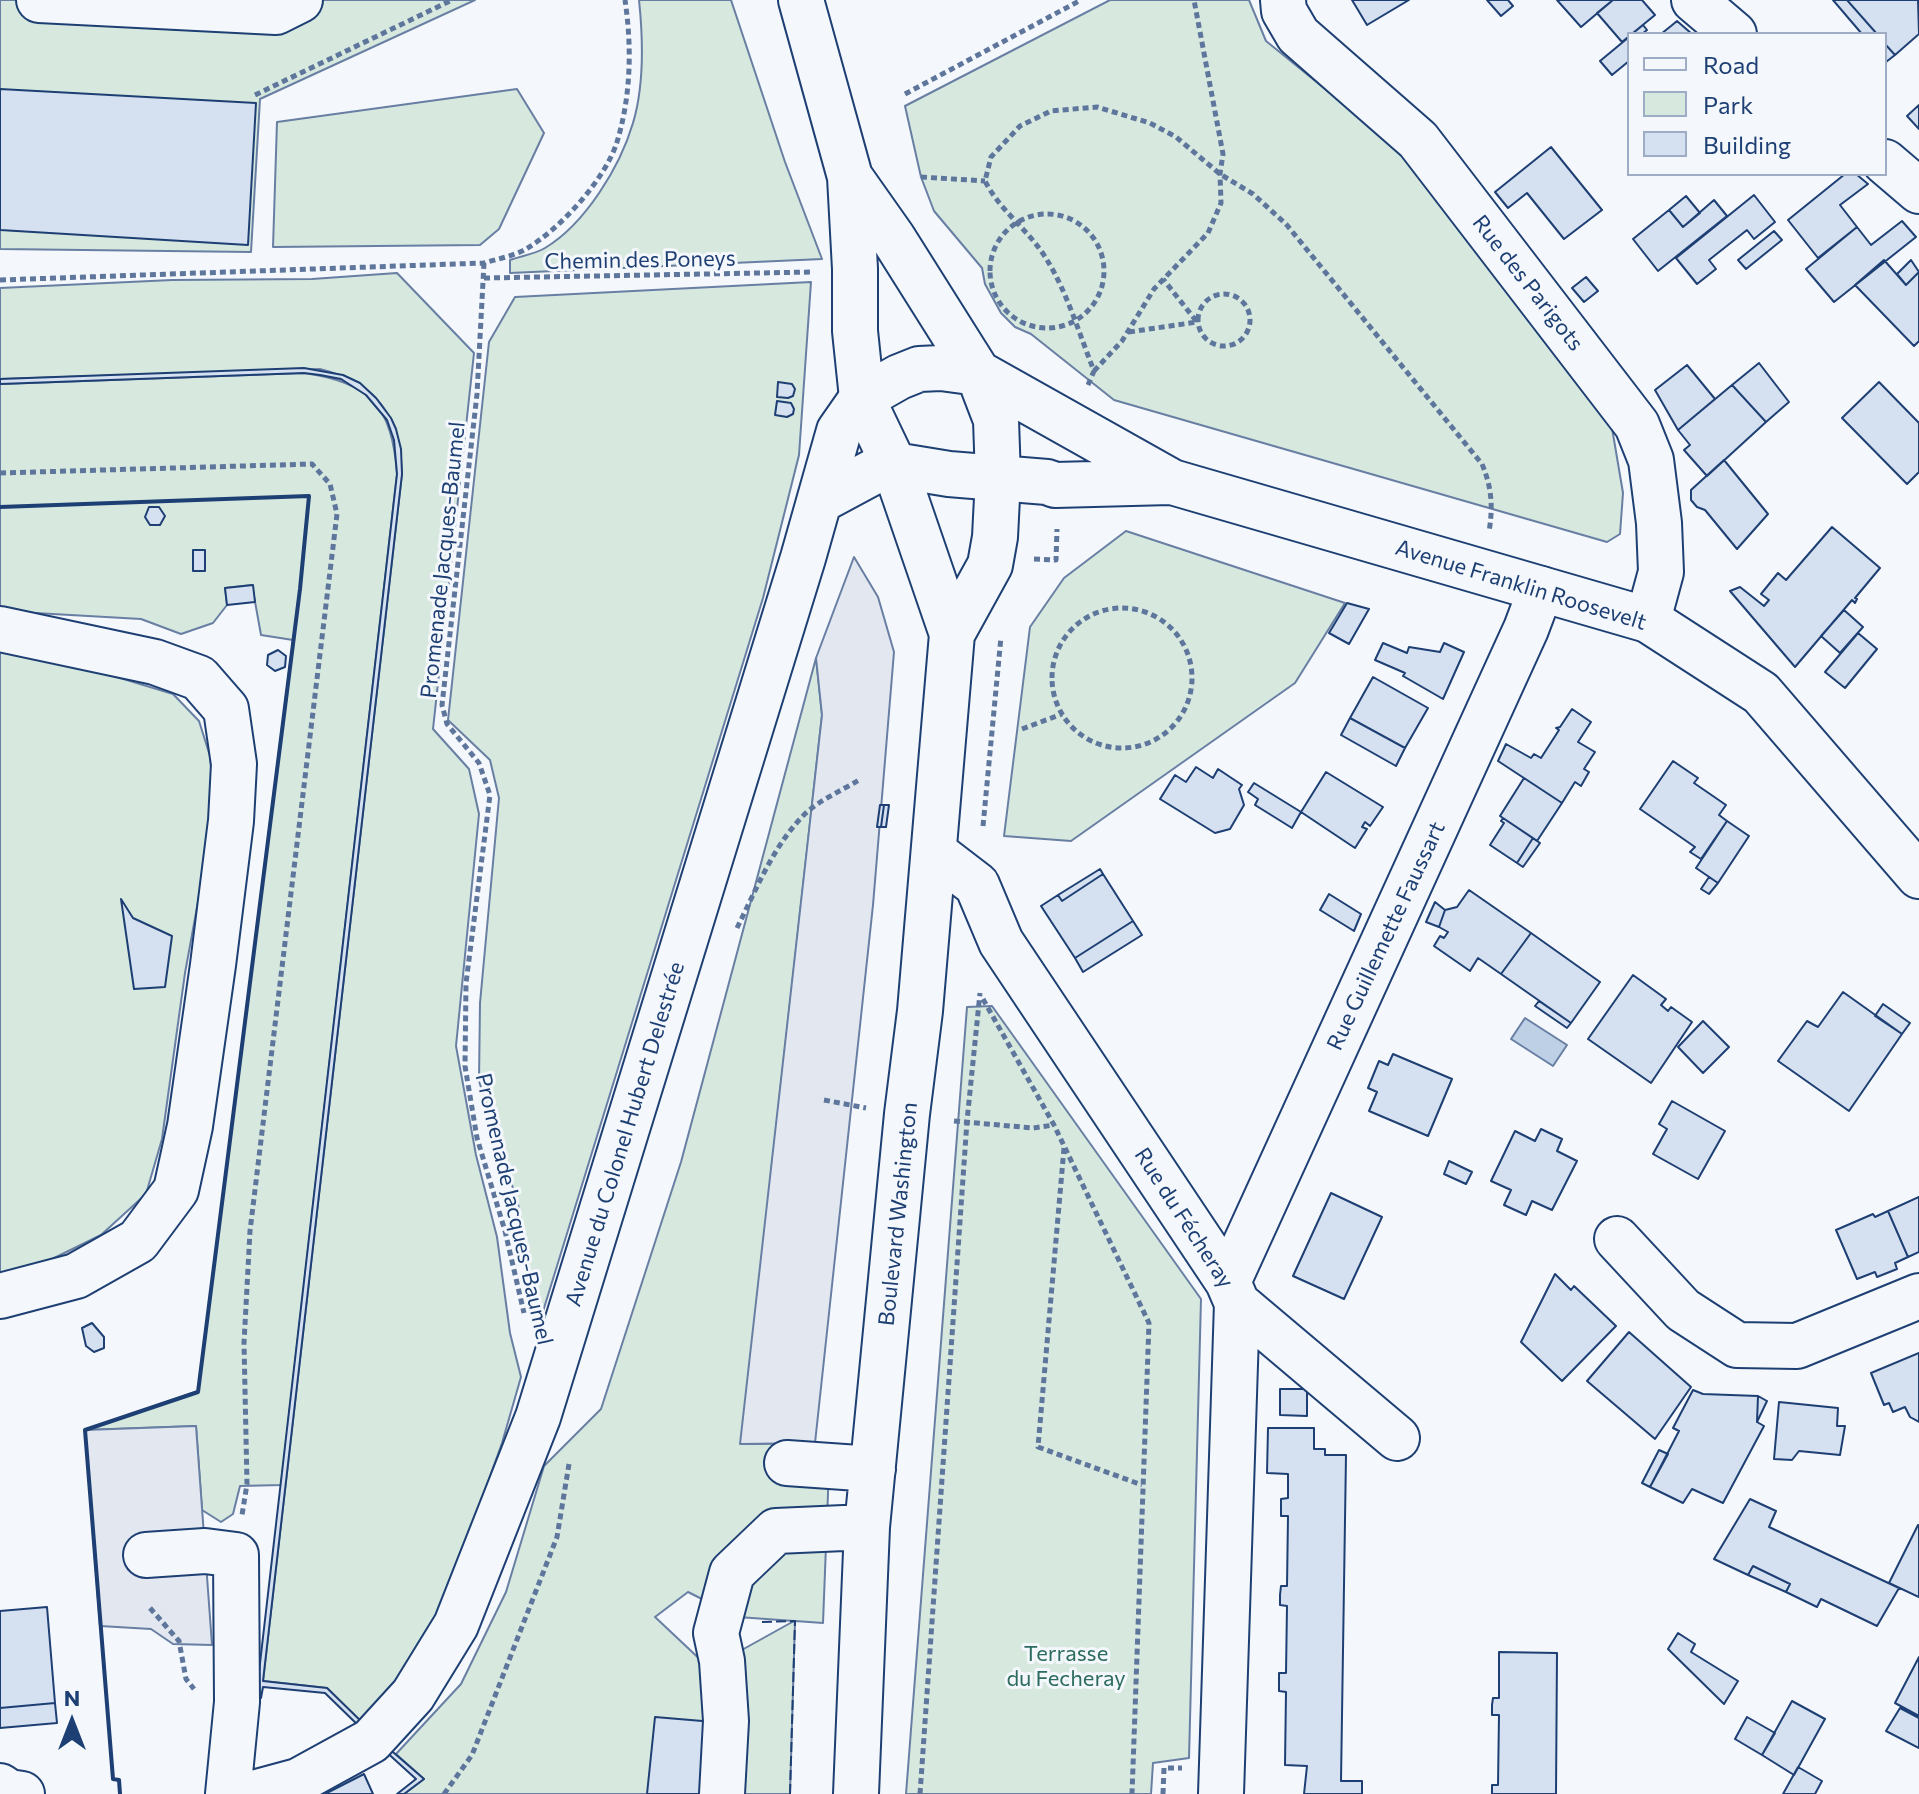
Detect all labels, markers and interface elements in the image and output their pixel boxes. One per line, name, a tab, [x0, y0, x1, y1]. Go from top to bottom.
legend	[1627, 32, 1887, 176]
text: Road	[1703, 50, 1759, 79]
text: Park	[1703, 90, 1753, 119]
text: Building	[1703, 130, 1791, 159]
street label: Rue des Parigots	[1467, 210, 1589, 356]
street label: Chemin des Poneys	[544, 245, 736, 275]
street label: Promenade Jacques-Baumel	[415, 420, 471, 700]
street label: Avenue Franklin Roosevelt	[1392, 534, 1650, 636]
street label: Rue Guillemette Faussart	[1321, 818, 1451, 1054]
street label: Avenue du Colonel Hubert Delestrée	[560, 959, 690, 1309]
street label: Promenade Jacques-Baumel	[470, 1071, 558, 1347]
street label: Boulevard Washington	[873, 1101, 923, 1327]
street label: Rue du Fécheray	[1129, 1143, 1239, 1293]
park label: Terrasse du Fecheray	[1006, 1641, 1126, 1692]
north arrow	[32, 1682, 112, 1762]
text: N	[64, 1684, 80, 1711]

